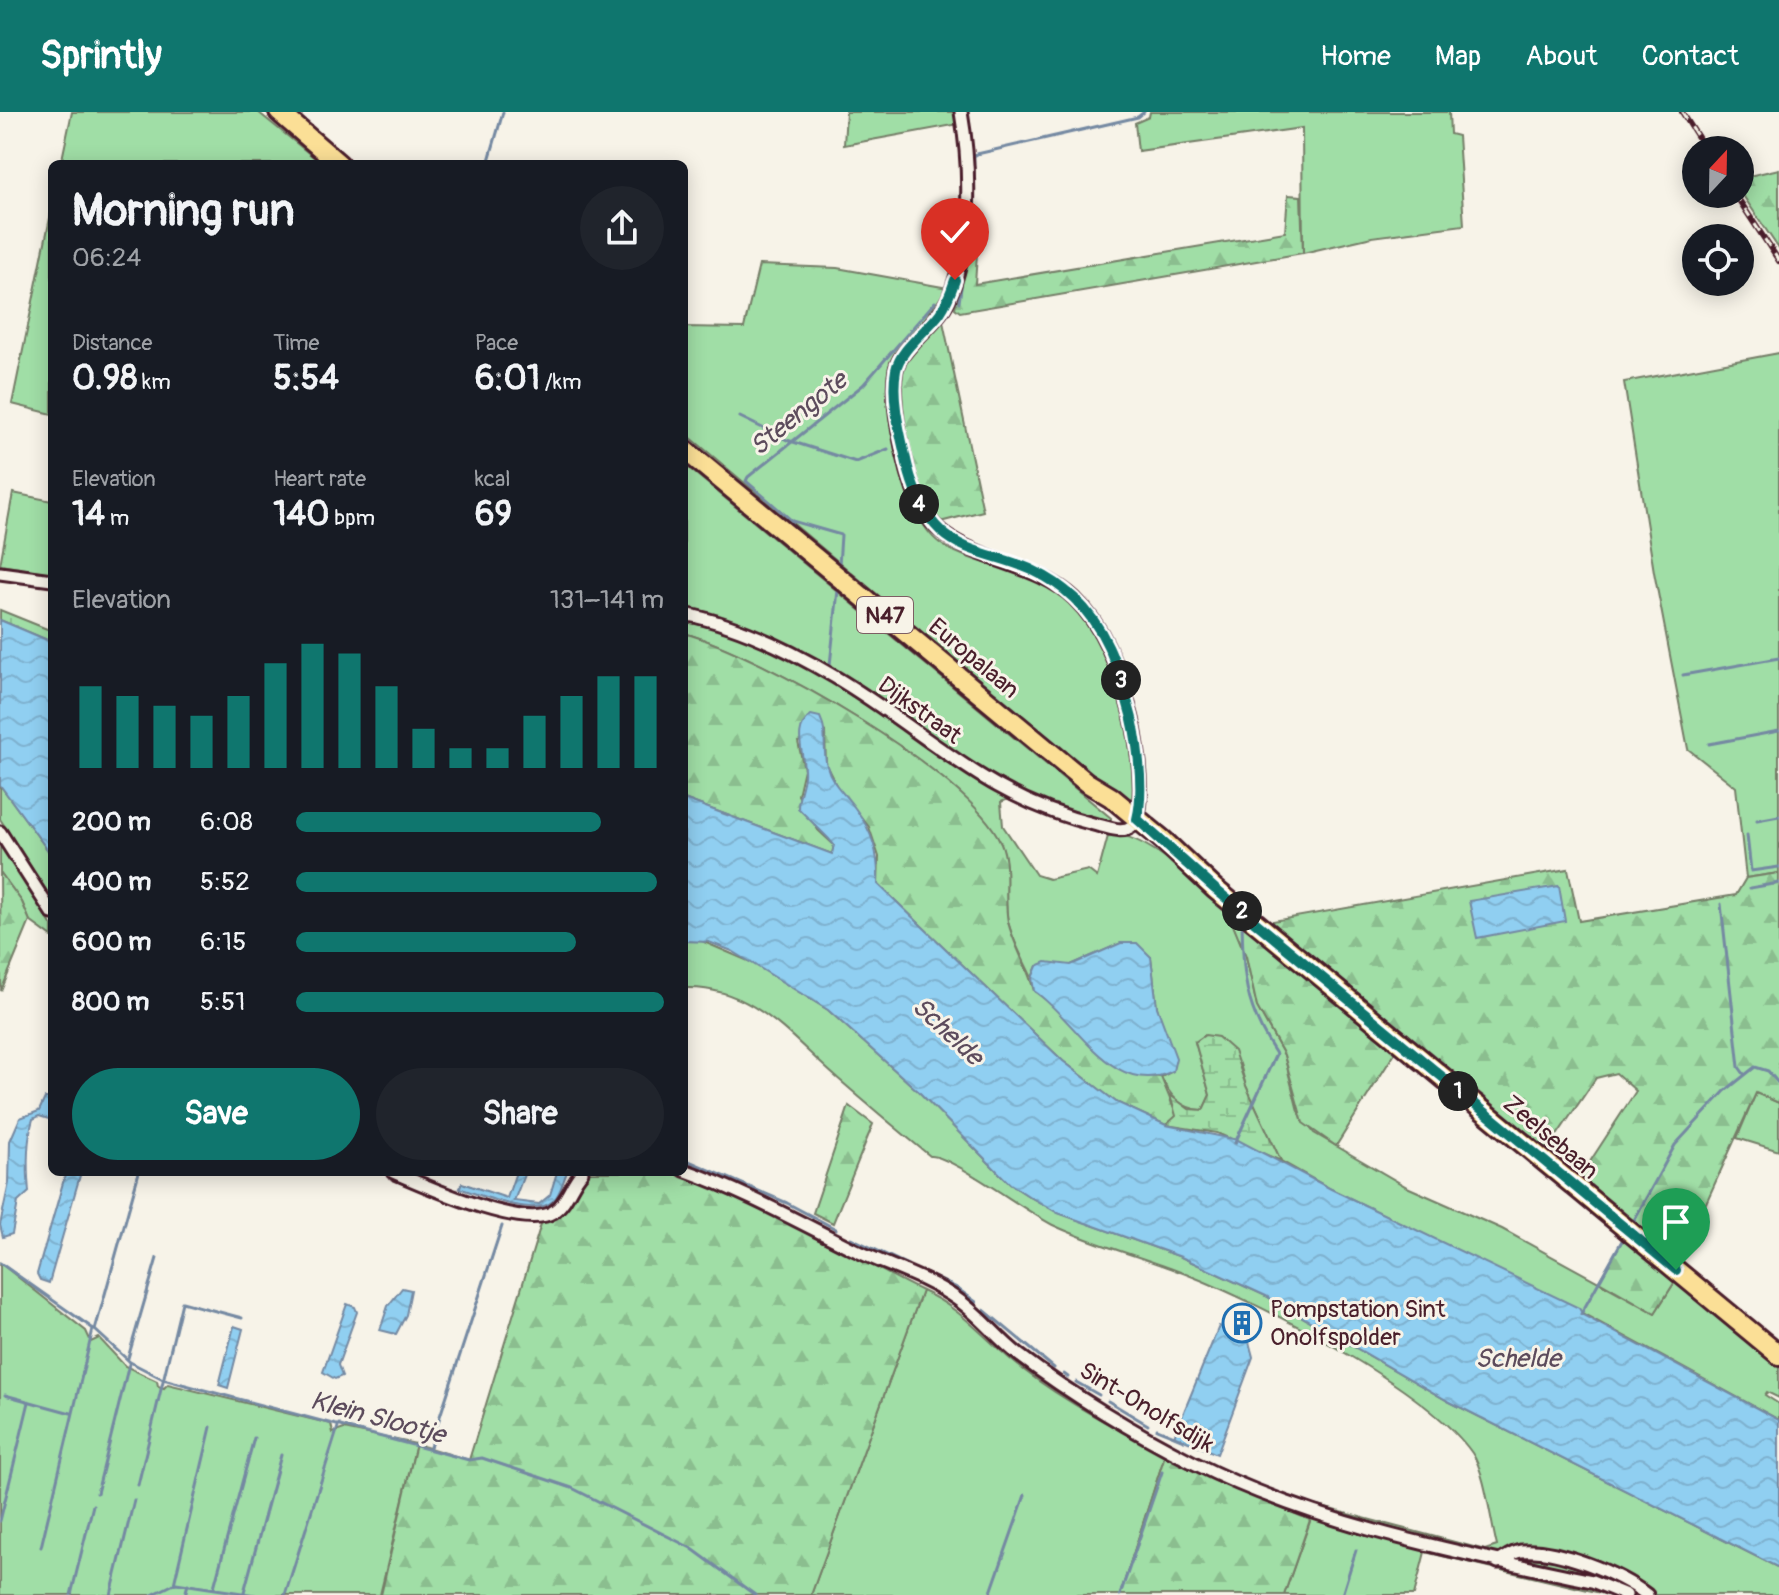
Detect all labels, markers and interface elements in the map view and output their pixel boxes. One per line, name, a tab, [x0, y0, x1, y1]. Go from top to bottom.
text: Sprintly	[40, 32, 162, 80]
text: Home	[1320, 39, 1391, 74]
text: Map	[1435, 39, 1481, 74]
text: About	[1525, 39, 1598, 74]
text: Contact	[1642, 39, 1739, 74]
north arrow	[1682, 136, 1754, 208]
map controls	[1682, 136, 1754, 296]
text: Morning run	[72, 184, 295, 239]
button: share	[580, 186, 664, 270]
pin	[921, 198, 989, 280]
icon: check	[933, 210, 977, 254]
button: locate	[1682, 224, 1754, 296]
text: 06:24	[72, 242, 141, 274]
text: Distance	[72, 329, 152, 357]
text: Time	[273, 329, 319, 357]
text: Pace	[475, 329, 518, 357]
text: 0.98	[72, 357, 137, 400]
text: 5:54	[273, 357, 339, 400]
text: 6:01	[475, 357, 540, 400]
water label: Steengote	[744, 364, 855, 463]
text: km	[137, 368, 171, 396]
text: /km	[540, 368, 581, 396]
text: Elevation	[72, 465, 156, 493]
text: Heart rate	[273, 465, 366, 493]
text: kcal	[475, 465, 510, 493]
pin: 4	[899, 484, 939, 524]
text: 4	[913, 490, 925, 518]
text: 14	[72, 493, 105, 536]
text: 140	[273, 493, 330, 536]
text: 69	[475, 493, 512, 536]
text: m	[105, 504, 129, 532]
text: bpm	[330, 504, 375, 532]
text: Elevation	[72, 584, 171, 616]
text: 131–141 m	[550, 584, 664, 616]
road number: N47	[857, 597, 913, 633]
street label: Europalaan	[923, 612, 1025, 705]
pin: 3	[1101, 660, 1141, 700]
text: 3	[1115, 666, 1127, 694]
street label: Dijkstraat	[872, 670, 967, 751]
text: 200 m	[72, 806, 151, 838]
text: 6:08	[200, 806, 253, 838]
text: 400 m	[72, 866, 151, 898]
text: 5:52	[200, 866, 250, 898]
pin: 2	[1222, 891, 1262, 931]
text: 2	[1236, 897, 1248, 925]
text: 600 m	[72, 926, 151, 958]
text: 6:15	[200, 926, 246, 958]
text: 800 m	[72, 986, 149, 1018]
text: 5:51	[200, 986, 245, 1018]
water label: Schelde	[905, 991, 991, 1074]
button: Save	[72, 1068, 360, 1160]
button: Share	[376, 1068, 664, 1160]
pin: 1	[1438, 1071, 1478, 1111]
text: 1	[1454, 1077, 1462, 1105]
street label: Zeelsebaan	[1497, 1089, 1604, 1186]
pin	[1642, 1188, 1710, 1270]
icon: arrive	[1654, 1200, 1698, 1244]
place label: Pompstation Sint Onolfspolder	[1270, 1295, 1446, 1352]
building icon: Pompstation Sint Onolfspolder	[1221, 1302, 1263, 1344]
water label: Schelde	[1475, 1343, 1563, 1375]
street label: Sint-Onolfsdijk	[1074, 1356, 1219, 1459]
water label: Klein Slootje	[307, 1385, 451, 1452]

